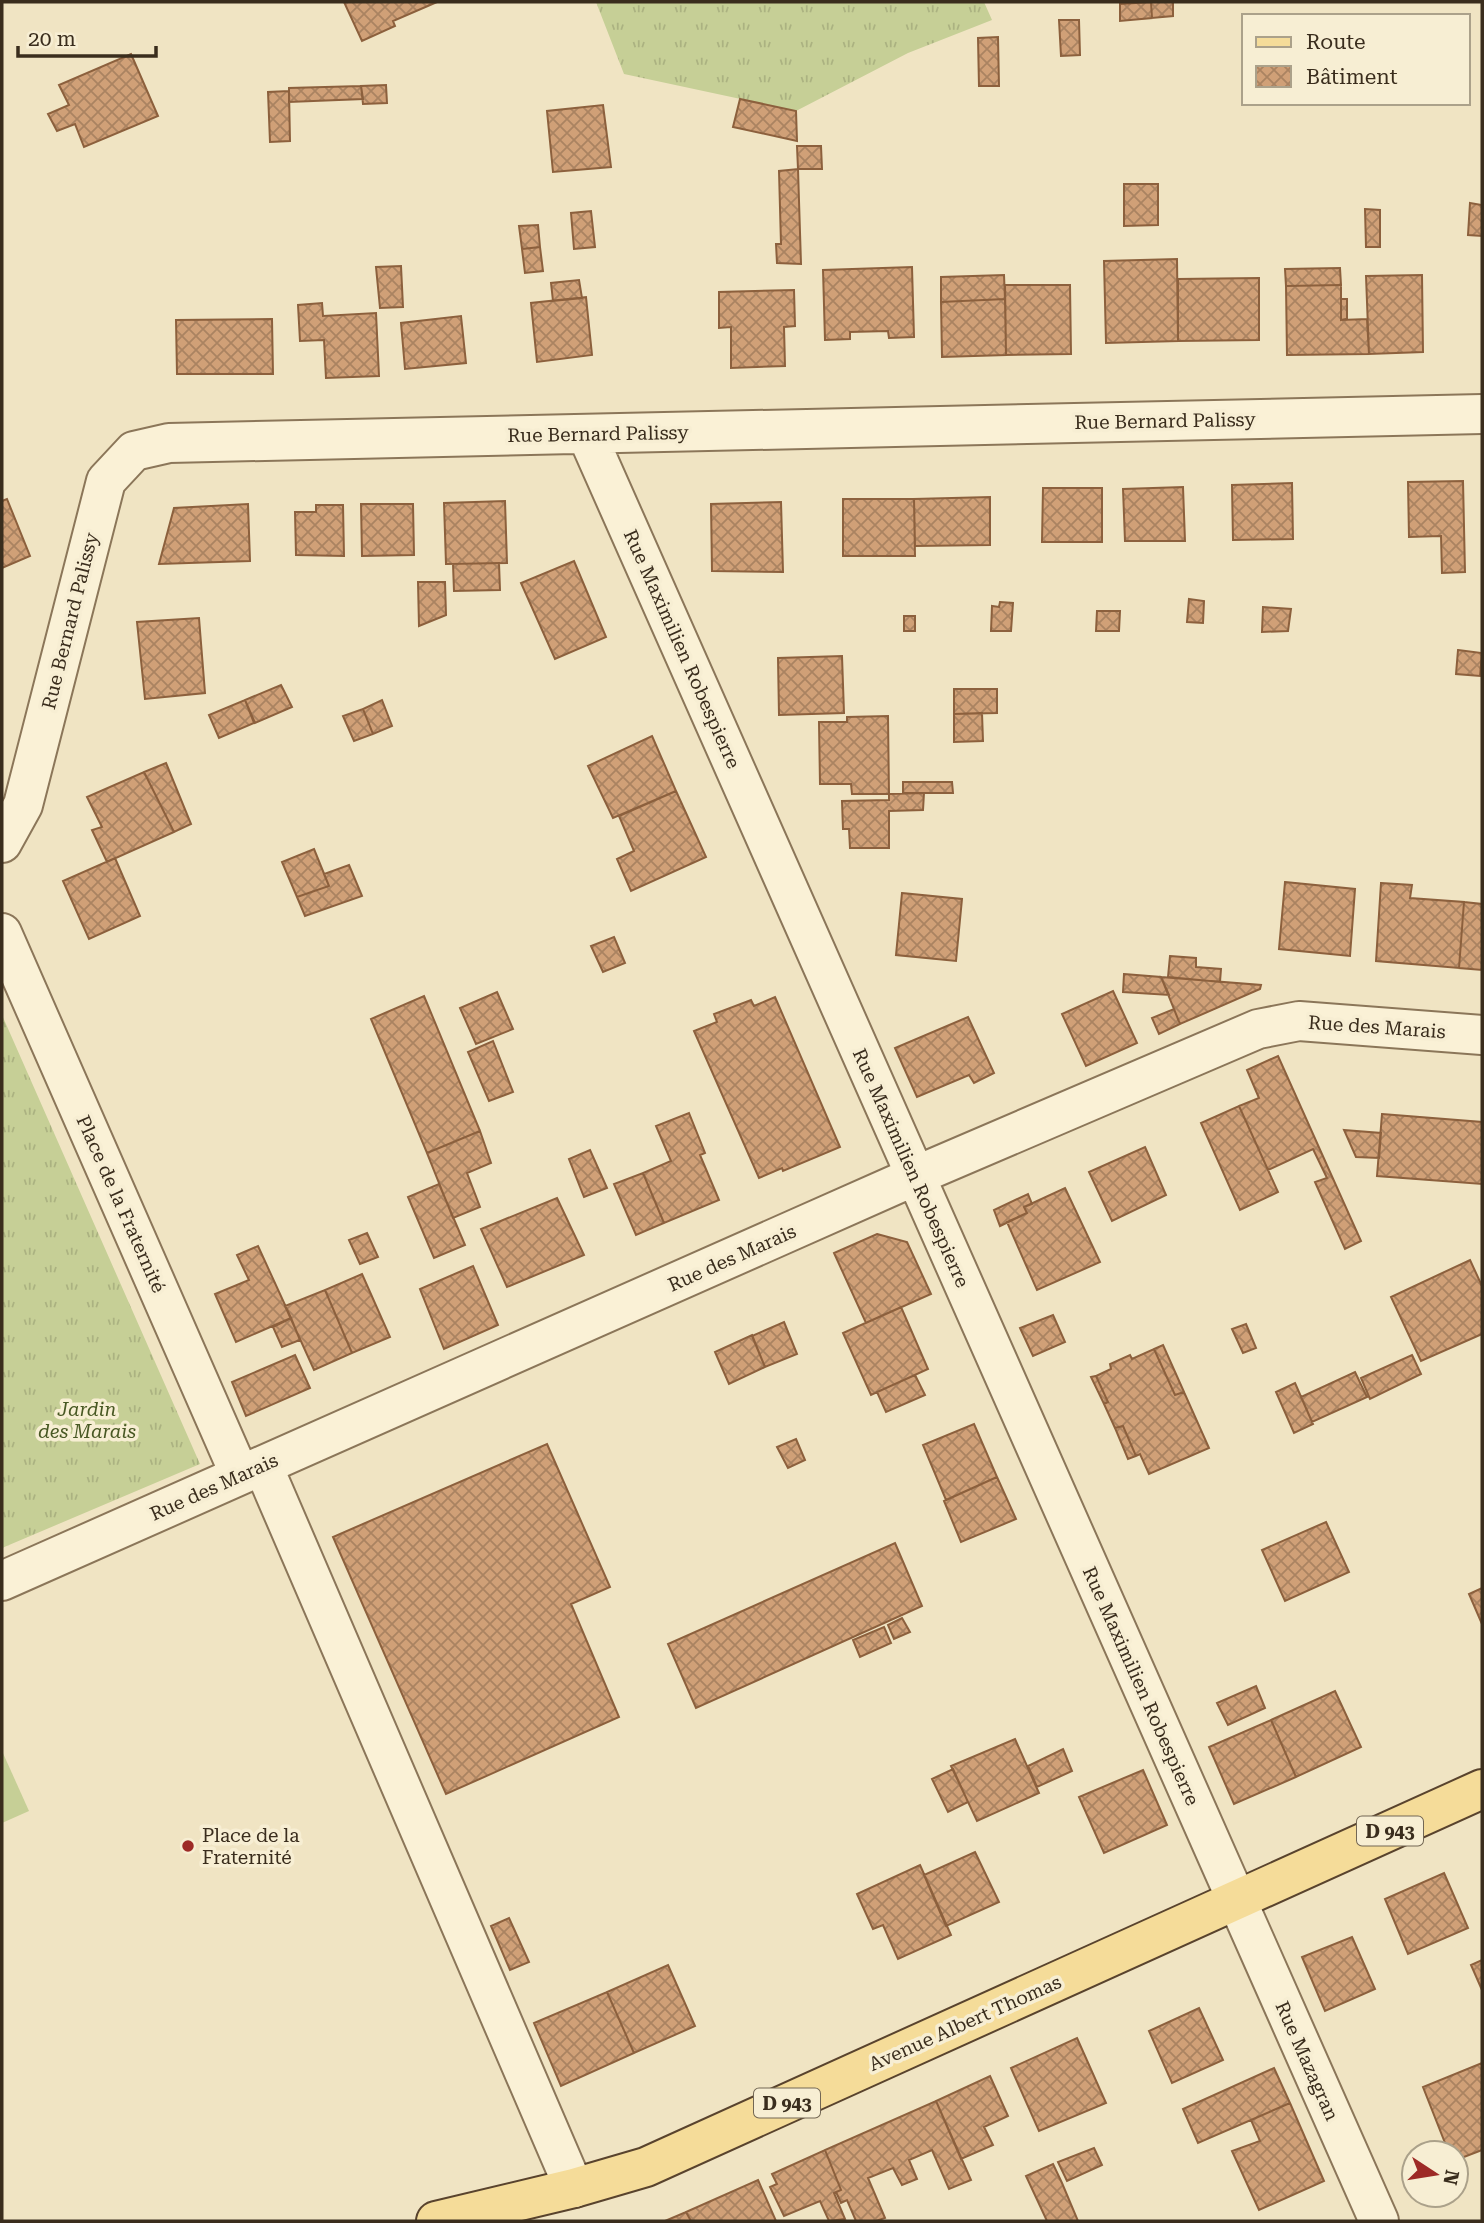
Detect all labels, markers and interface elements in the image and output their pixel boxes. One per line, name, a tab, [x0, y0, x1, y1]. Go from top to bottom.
scale bar	[18, 14, 156, 58]
legend	[1242, 14, 1470, 105]
text: 20 m	[28, 27, 76, 51]
text: Route	[1306, 30, 1365, 54]
text: Bâtiment	[1306, 65, 1398, 89]
street label: Rue Bernard Palissy	[1074, 408, 1257, 434]
street label: Rue Bernard Palissy	[507, 421, 690, 447]
street label: Rue Maximilien Robespierre	[619, 526, 745, 772]
street label: Rue Bernard Palissy	[37, 530, 103, 712]
street label: Rue des Marais	[1308, 1011, 1446, 1043]
street label: Rue Maximilien Robespierre	[848, 1045, 974, 1291]
street label: Place de la Fraternité	[71, 1112, 171, 1296]
street label: Rue des Marais	[664, 1219, 800, 1297]
park label: Jardin des Marais	[38, 1398, 136, 1443]
street label: Rue des Marais	[146, 1448, 282, 1526]
street label: Rue Maximilien Robespierre	[1078, 1563, 1204, 1809]
road number: D 943	[1357, 1816, 1423, 1845]
place label: Place de la Fraternité	[202, 1824, 300, 1869]
marker: Place de la Fraternité	[180, 1838, 196, 1854]
street label: Avenue Albert Thomas	[865, 1970, 1065, 2076]
street label: Rue Mazagran	[1270, 1998, 1344, 2124]
road number: D 943	[754, 2088, 820, 2118]
north arrow	[1400, 2139, 1470, 2209]
text: N	[1438, 2168, 1464, 2187]

